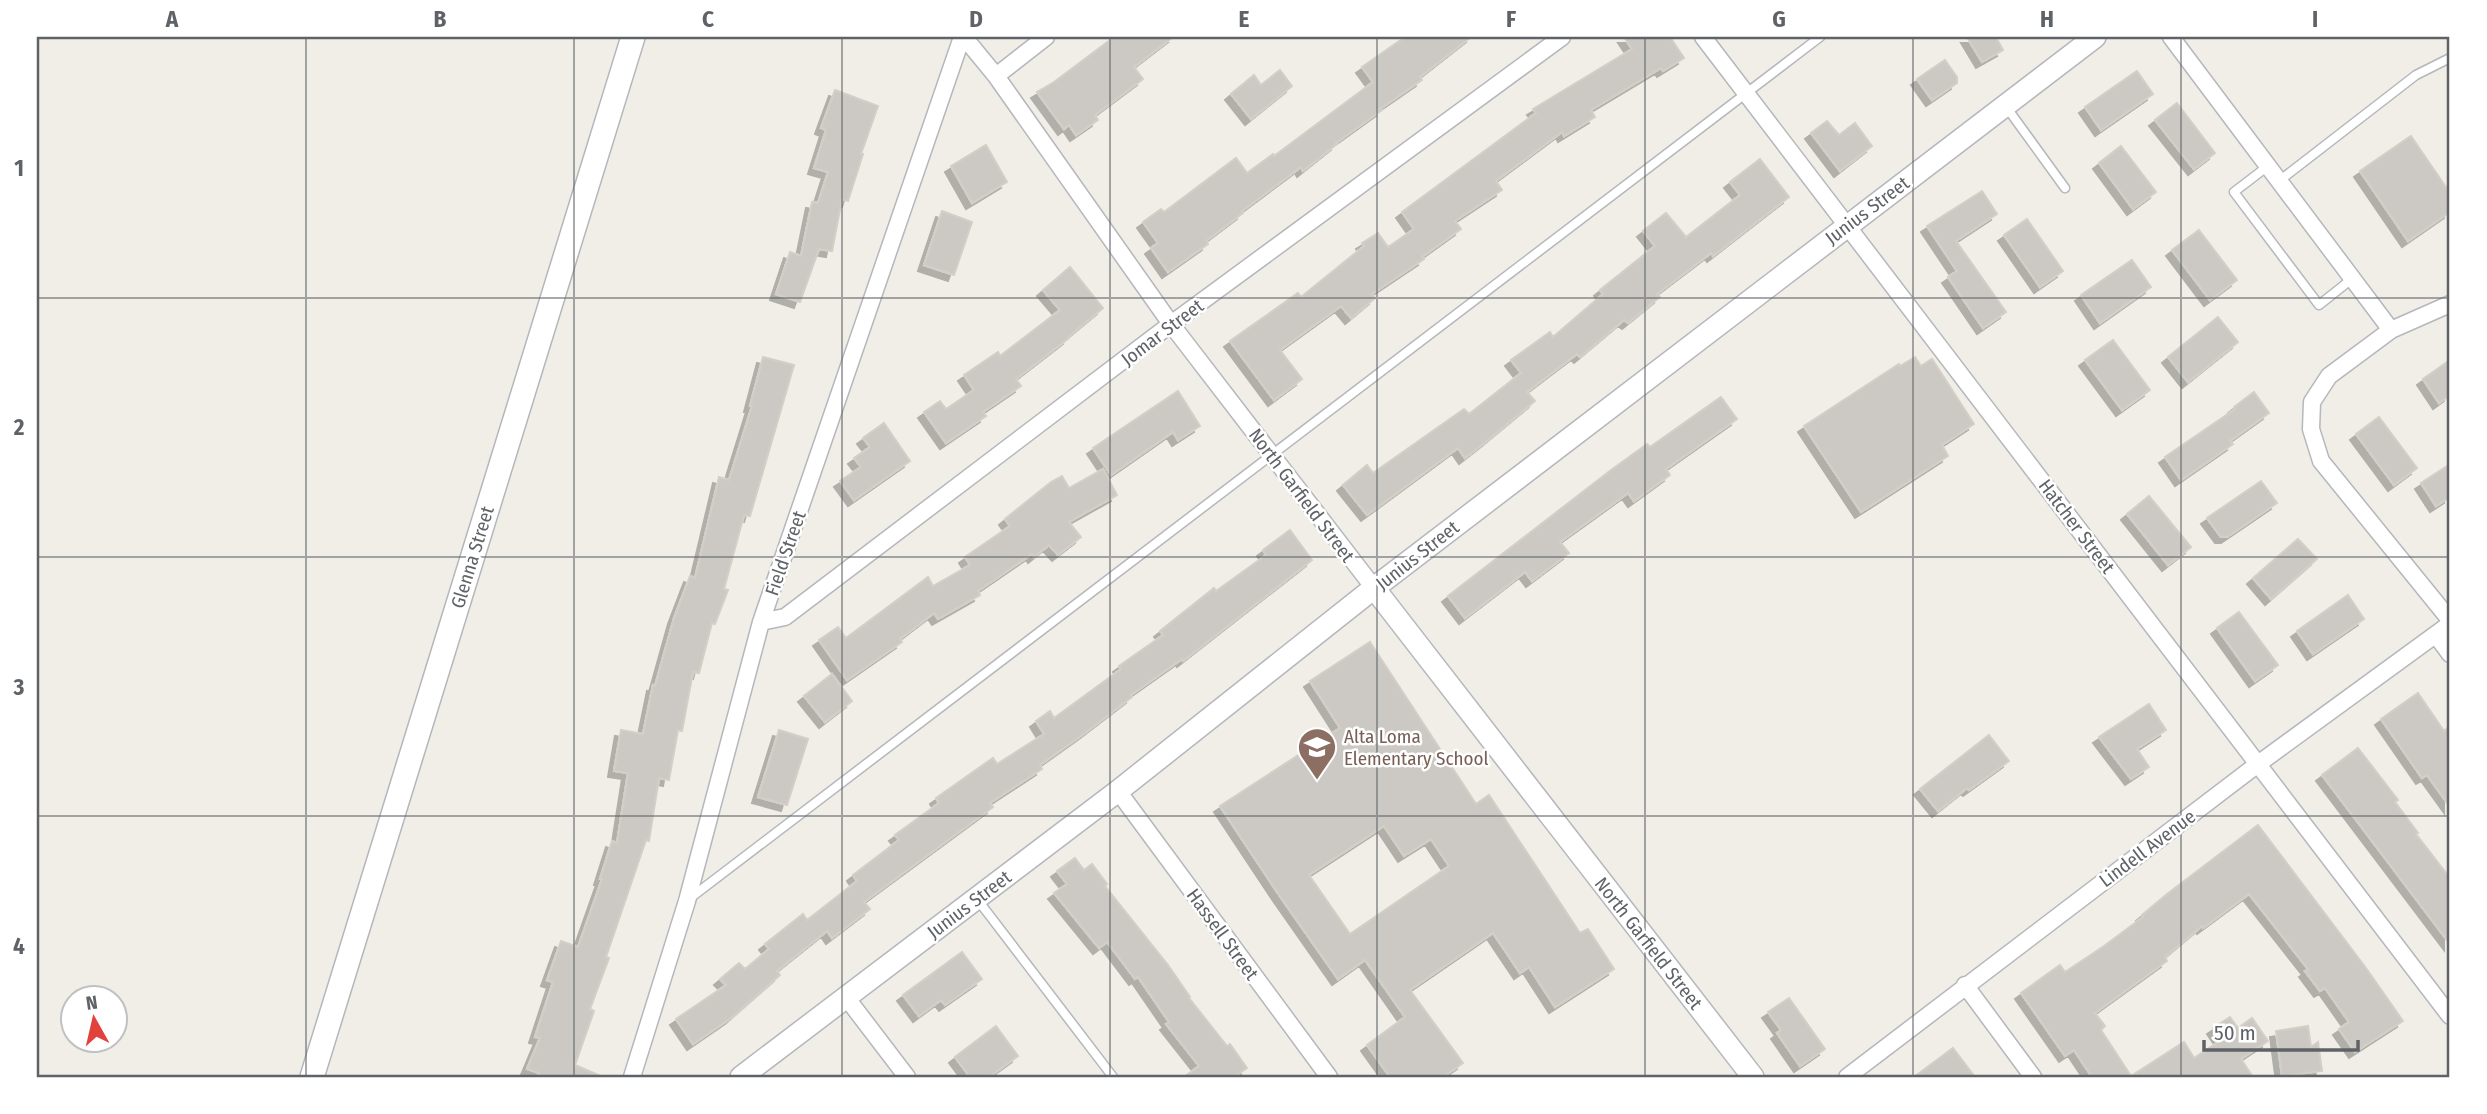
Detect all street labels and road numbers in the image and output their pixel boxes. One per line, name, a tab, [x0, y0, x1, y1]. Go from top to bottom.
street label: Junius Street	[1821, 171, 1914, 249]
street label: Jomar Street	[1117, 294, 1209, 371]
street label: North Garfield Street	[1244, 424, 1360, 567]
street label: Hatcher Street	[2034, 475, 2120, 579]
street label: Glenna Street	[446, 502, 499, 611]
street label: Field Street	[760, 507, 811, 599]
street label: Junius Street	[1371, 515, 1464, 595]
street label: Lindell Avenue	[2095, 805, 2200, 892]
street label: Junius Street	[923, 865, 1016, 943]
street label: North Garfield Street	[1590, 873, 1708, 1015]
street label: Hassell Street	[1182, 884, 1264, 985]

